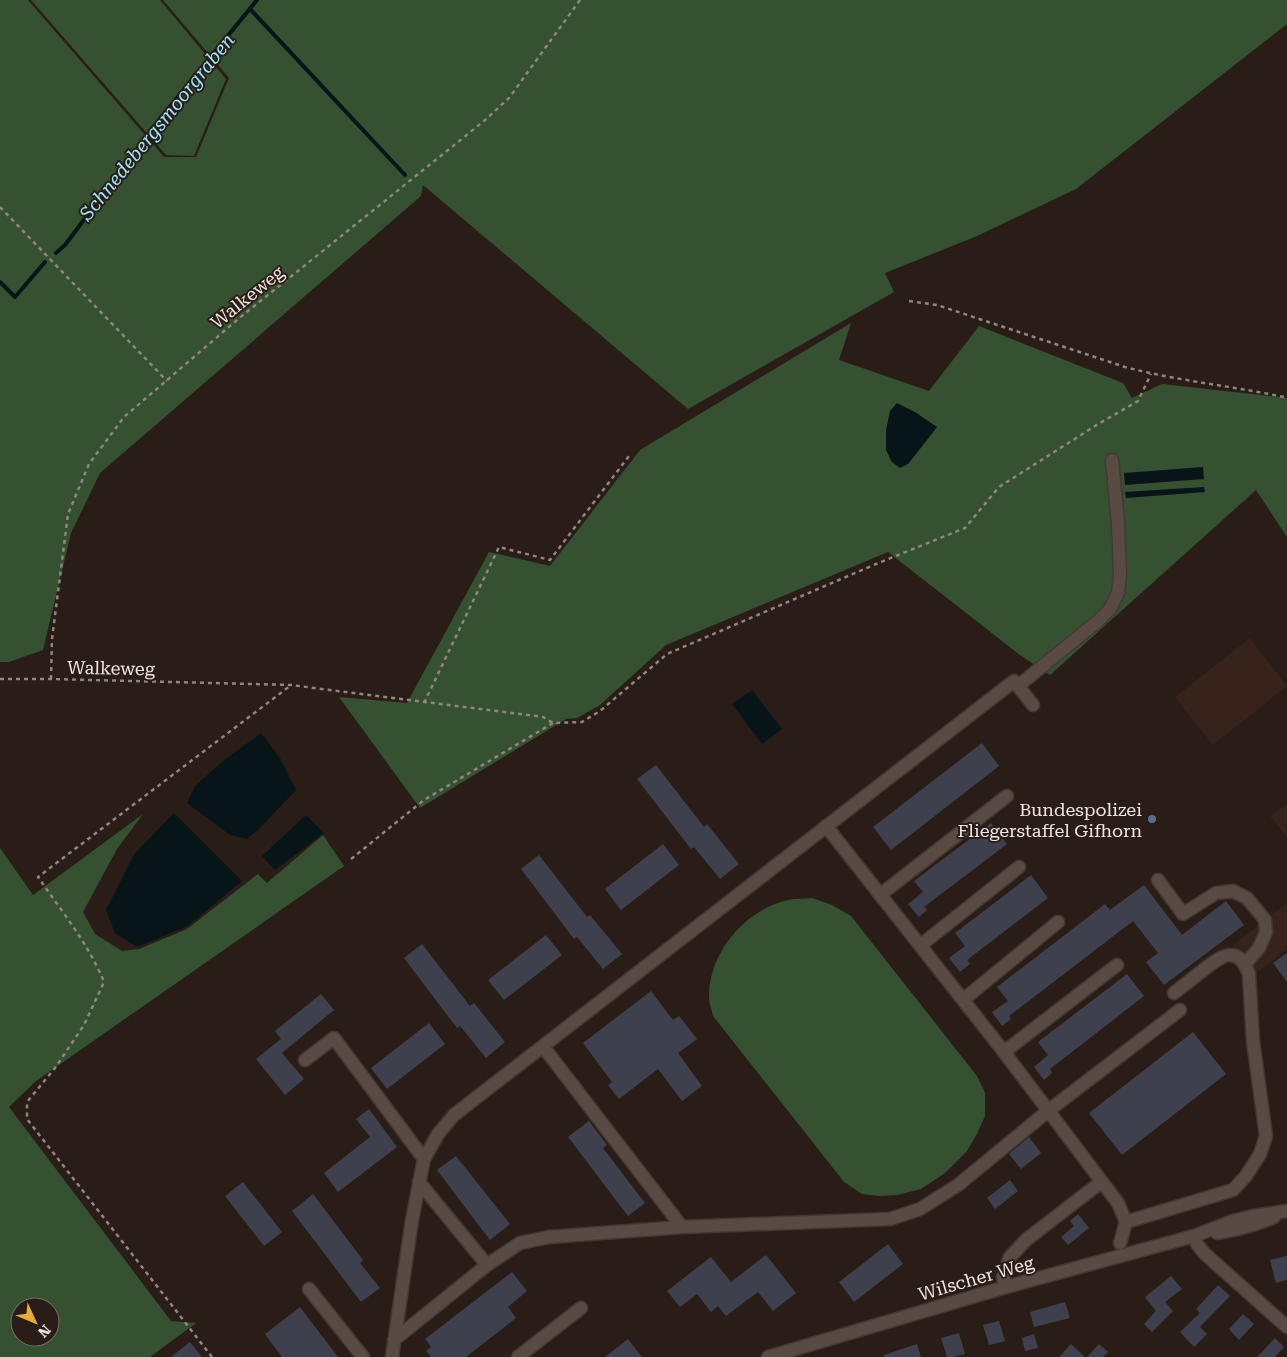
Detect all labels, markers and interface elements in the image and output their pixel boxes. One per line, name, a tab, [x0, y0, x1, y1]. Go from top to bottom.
water label: Schnedebergsmoorgraben	[74, 29, 240, 226]
street label: Walkeweg	[206, 261, 288, 333]
street label: Walkeweg	[67, 657, 156, 679]
place label: Bundespolizei Fliegerstaffel Gifhorn	[958, 799, 1142, 841]
marker: Bundespolizei Fliegerstaffel Gifhorn	[1146, 813, 1158, 825]
street label: Wilscher Weg	[916, 1251, 1037, 1305]
north arrow	[10, 1297, 60, 1347]
text: N	[35, 1322, 54, 1341]

